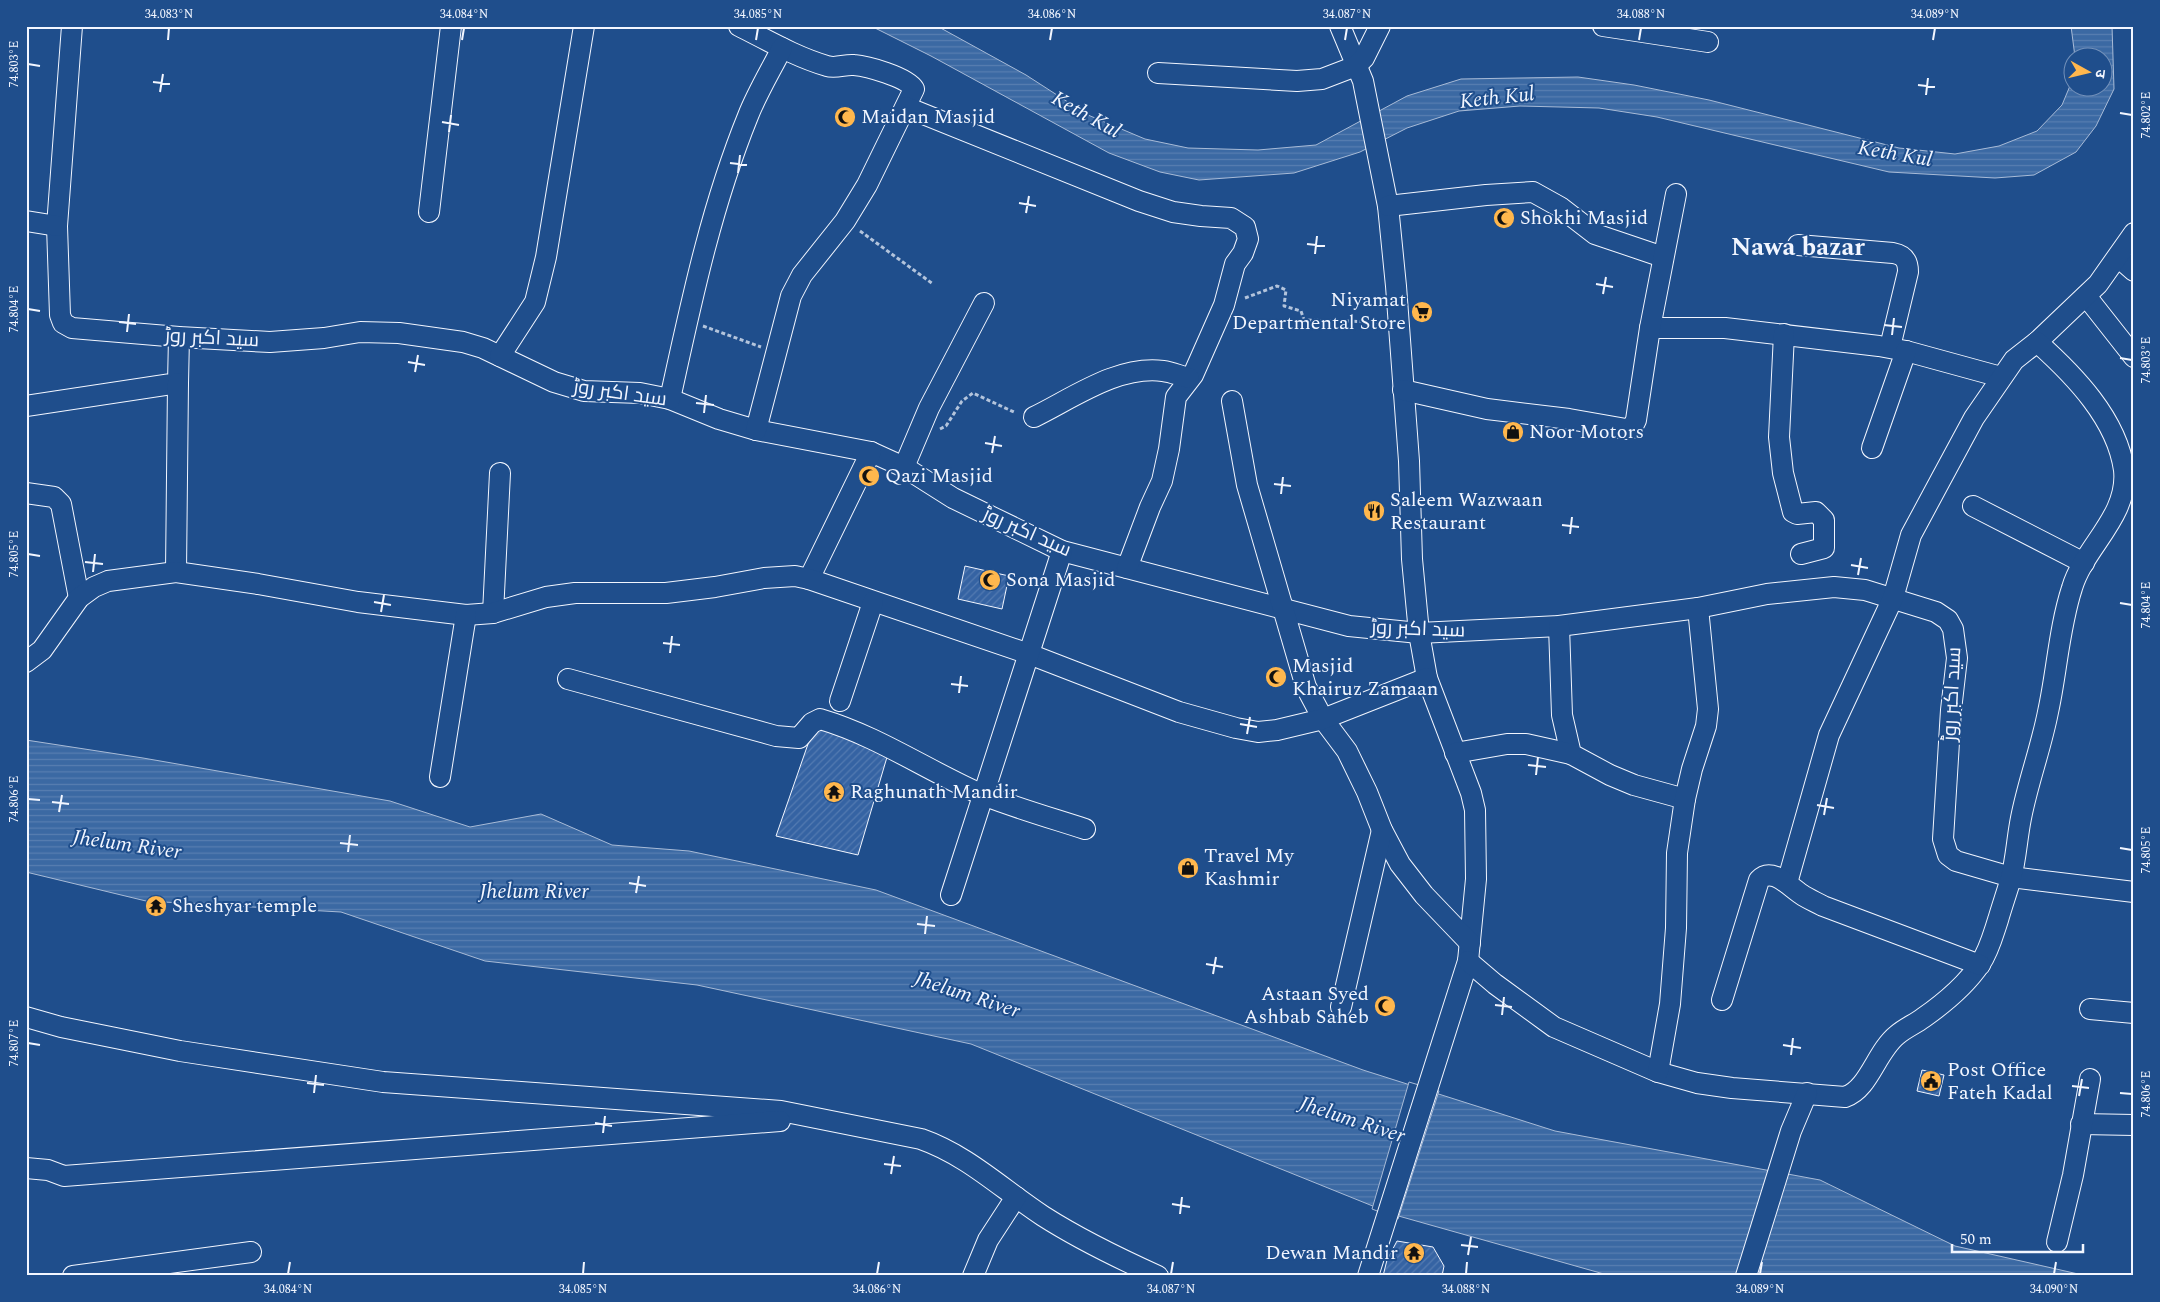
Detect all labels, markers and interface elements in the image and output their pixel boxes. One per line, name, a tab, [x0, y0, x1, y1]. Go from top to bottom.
text: 34.083°N	[145, 5, 193, 24]
text: 34.084°N	[440, 5, 488, 24]
text: 34.085°N	[734, 5, 782, 24]
text: 34.086°N	[1028, 5, 1076, 24]
text: 34.087°N	[1323, 5, 1371, 24]
text: 34.088°N	[1617, 5, 1665, 24]
text: 34.089°N	[1911, 5, 1959, 24]
text: 74.803°E	[5, 41, 24, 87]
north arrow	[2062, 48, 2112, 98]
text: उ	[2089, 68, 2111, 80]
water label: Keth Kul	[1458, 78, 1537, 118]
water label: Keth Kul	[1045, 83, 1127, 147]
text: 74.802°E	[2137, 92, 2156, 138]
place label: Maidan Masjid	[861, 102, 995, 132]
mosque icon: Maidan Masjid	[833, 105, 857, 129]
water label: Keth Kul	[1855, 132, 1935, 176]
place label: Shokhi Masjid	[1520, 203, 1648, 233]
mosque icon: Shokhi Masjid	[1492, 206, 1516, 230]
district label: Nawa bazar	[1731, 229, 1865, 267]
place label: Niyamat Departmental Store	[1232, 285, 1406, 338]
text: 74.804°E	[5, 286, 24, 332]
supermarket icon: Niyamat Departmental Store	[1410, 300, 1434, 324]
street label: سید اکبر روڑ	[163, 321, 260, 355]
text: 74.803°E	[2137, 337, 2156, 383]
street label: سید اکبر روڑ	[570, 371, 669, 414]
place label: Noor Motors	[1529, 417, 1644, 447]
shop icon: Noor Motors	[1501, 420, 1525, 444]
place label: Qazi Masjid	[885, 461, 993, 491]
mosque icon: Qazi Masjid	[857, 464, 881, 488]
place label: Saleem Wazwaan Restaurant	[1390, 485, 1543, 538]
street label: سید اکبر روڑ	[977, 499, 1076, 565]
restaurant icon: Saleem Wazwaan Restaurant	[1362, 499, 1386, 523]
text: 74.805°E	[5, 531, 24, 577]
place label: Sona Masjid	[1006, 565, 1115, 595]
mosque icon: Sona Masjid	[978, 568, 1002, 592]
text: 74.804°E	[2137, 582, 2156, 628]
street label: سید اکبر روڑ	[1369, 612, 1466, 646]
street label: سید اکبر روڑ	[1935, 646, 1969, 743]
place label: Masjid Khairuz Zamaan	[1292, 651, 1438, 704]
mosque icon: Masjid Khairuz Zamaan	[1264, 665, 1288, 689]
text: 74.806°E	[5, 776, 24, 822]
place label: Raghunath Mandir	[850, 777, 1018, 807]
temple icon: Raghunath Mandir	[822, 780, 846, 804]
water label: Jhelum River	[68, 821, 184, 869]
text: 74.805°E	[2137, 827, 2156, 873]
place label: Travel My Kashmir	[1204, 841, 1295, 894]
shop icon: Travel My Kashmir	[1176, 856, 1200, 880]
water label: Jhelum River	[477, 876, 590, 908]
place label: Sheshyar temple	[172, 891, 317, 921]
temple icon: Sheshyar temple	[144, 894, 168, 918]
water label: Jhelum River	[908, 962, 1025, 1027]
place label: Astaan Syed Ashbab Saheb	[1244, 979, 1369, 1032]
mosque icon: Astaan Syed Ashbab Saheb	[1373, 994, 1397, 1018]
text: 74.807°E	[5, 1020, 24, 1066]
place label: Post Office Fateh Kadal	[1947, 1055, 2053, 1108]
public building icon: Post Office Fateh Kadal	[1919, 1069, 1943, 1093]
text: 74.806°E	[2137, 1071, 2156, 1117]
water label: Jhelum River	[1293, 1087, 1410, 1152]
scale bar	[1952, 1222, 2084, 1254]
text: 50 m	[1960, 1228, 1992, 1251]
place label: Dewan Mandir	[1265, 1238, 1398, 1268]
temple icon: Dewan Mandir	[1402, 1241, 1426, 1265]
text: 34.084°N	[264, 1280, 312, 1299]
text: 34.085°N	[559, 1280, 607, 1299]
text: 34.086°N	[853, 1280, 901, 1299]
text: 34.087°N	[1147, 1280, 1195, 1299]
text: 34.088°N	[1442, 1280, 1490, 1299]
text: 34.089°N	[1736, 1280, 1784, 1299]
text: 34.090°N	[2030, 1280, 2078, 1299]

